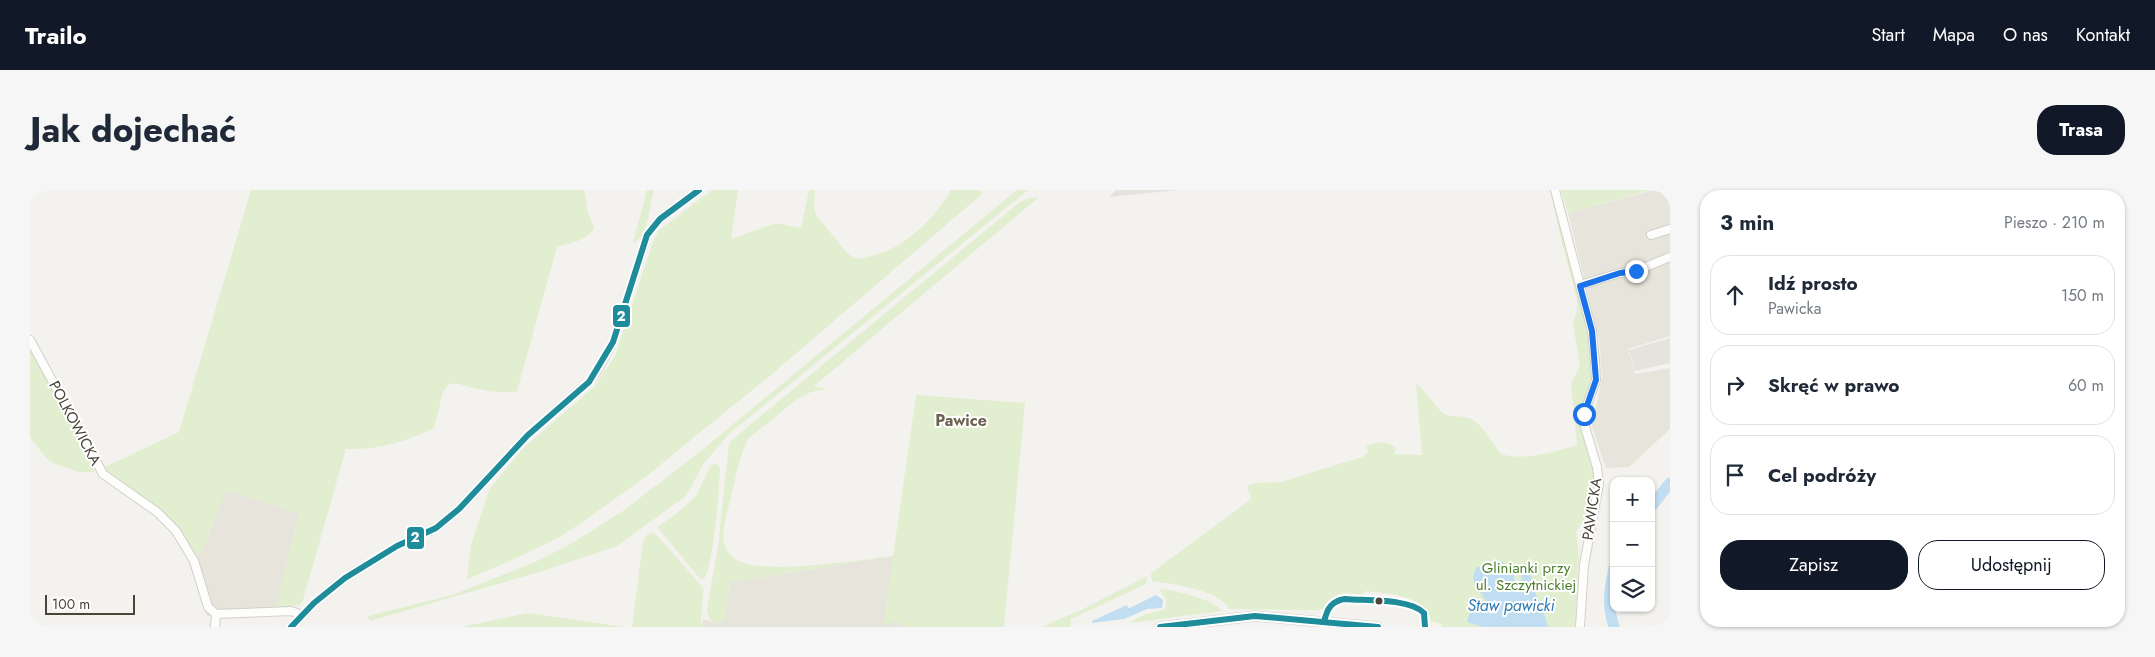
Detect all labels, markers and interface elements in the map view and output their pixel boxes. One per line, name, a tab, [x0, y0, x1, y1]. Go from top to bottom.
text: Trailo	[25, 18, 87, 53]
text: Start	[1871, 22, 1905, 48]
text: Mapa	[1933, 22, 1975, 48]
text: O nas	[2003, 22, 2048, 48]
text: Kontakt	[2076, 22, 2130, 48]
text: Jak dojechać	[30, 105, 236, 155]
button: Trasa	[2037, 105, 2125, 155]
text: 3 min	[1720, 208, 1774, 238]
text: Pieszo · 210 m	[2004, 211, 2105, 234]
route end	[1625, 260, 1648, 283]
text: Idź prosto	[1768, 270, 1858, 297]
icon: ahead	[1721, 281, 1749, 309]
text: 150 m	[2061, 284, 2104, 307]
text: Pawicka	[1768, 297, 1821, 320]
line badge: 2	[612, 304, 631, 328]
text: 2	[616, 306, 626, 326]
icon: right	[1721, 371, 1749, 399]
text: Skręć w prawo	[1768, 372, 1900, 399]
text: 60 m	[2068, 374, 2104, 397]
street label: POLKOWICKA	[43, 377, 107, 469]
route start	[1573, 403, 1596, 426]
district label: Pawice	[935, 409, 987, 432]
icon: arrive	[1721, 461, 1749, 489]
text: Cel podróży	[1768, 462, 1876, 489]
street label: PAWICKA	[1577, 476, 1607, 542]
map controls	[1610, 477, 1655, 612]
button: +	[1610, 477, 1655, 522]
button: −	[1610, 522, 1655, 567]
line badge: 2	[406, 526, 425, 550]
text: 2	[410, 527, 420, 547]
button: Zapisz	[1720, 540, 1908, 590]
button: Udostępnij	[1918, 540, 2105, 590]
park label: Glinianki przy ul. Szczytnickiej	[1476, 557, 1576, 596]
button: layers	[1610, 567, 1655, 612]
scale bar	[45, 592, 135, 615]
text: 100 m	[52, 594, 90, 614]
water label: Staw pawicki	[1468, 594, 1555, 617]
unlabelled marker	[1374, 596, 1384, 606]

